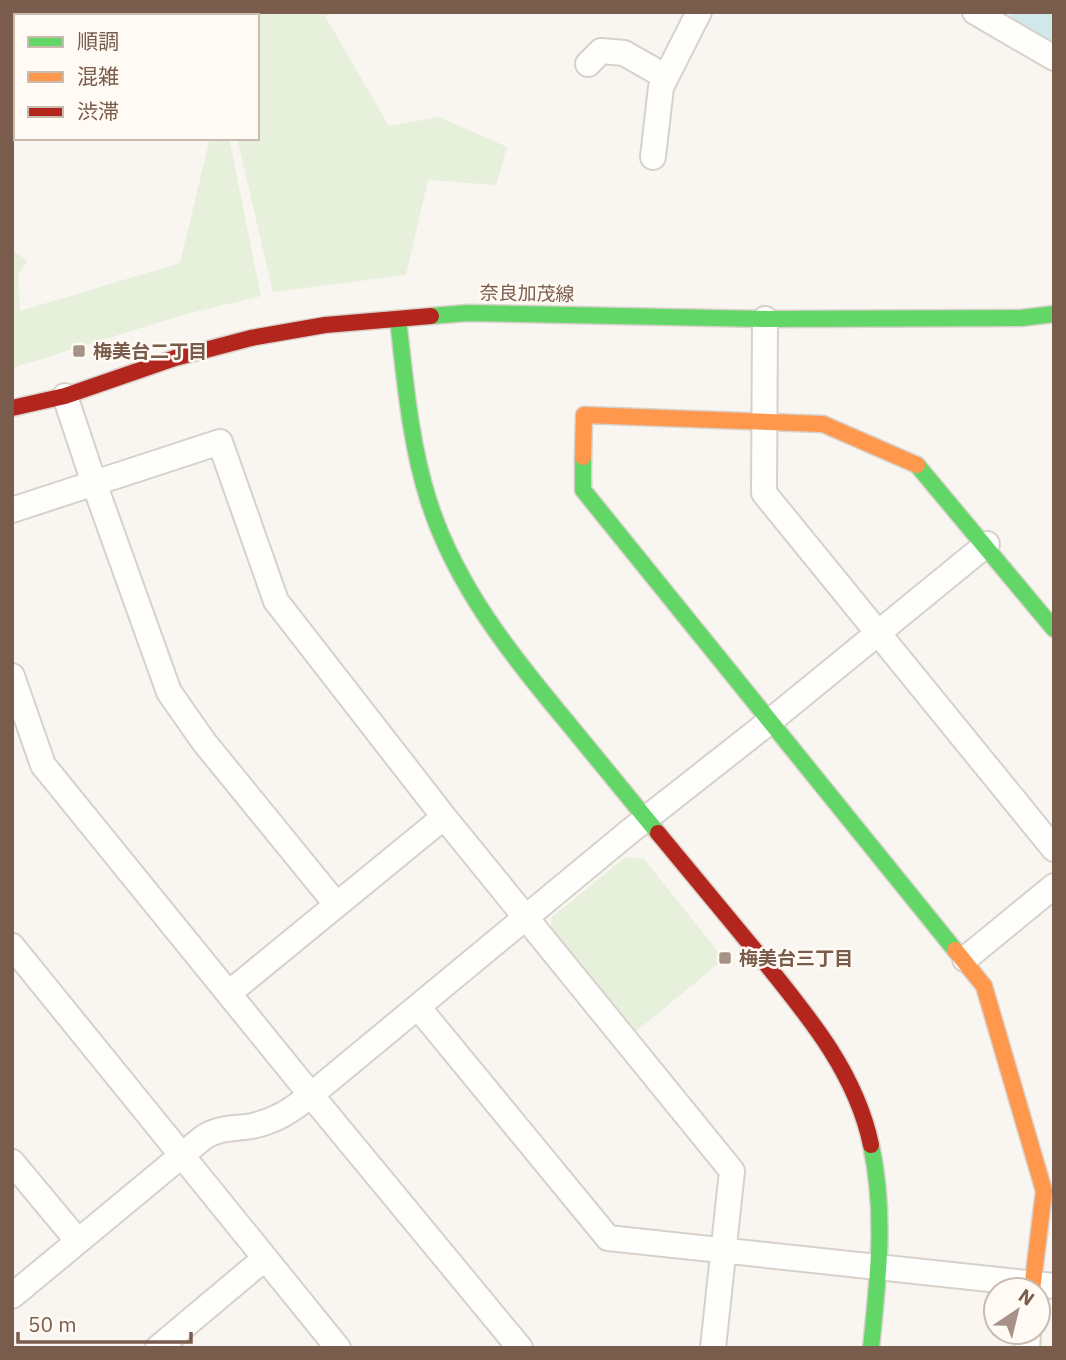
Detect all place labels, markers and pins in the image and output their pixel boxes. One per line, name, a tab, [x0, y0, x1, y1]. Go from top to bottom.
place label: 梅美台二丁目	[93, 339, 207, 363]
marker: 梅美台二丁目	[71, 343, 87, 359]
place label: 梅美台三丁目	[739, 946, 853, 970]
marker: 梅美台三丁目	[717, 950, 733, 966]

